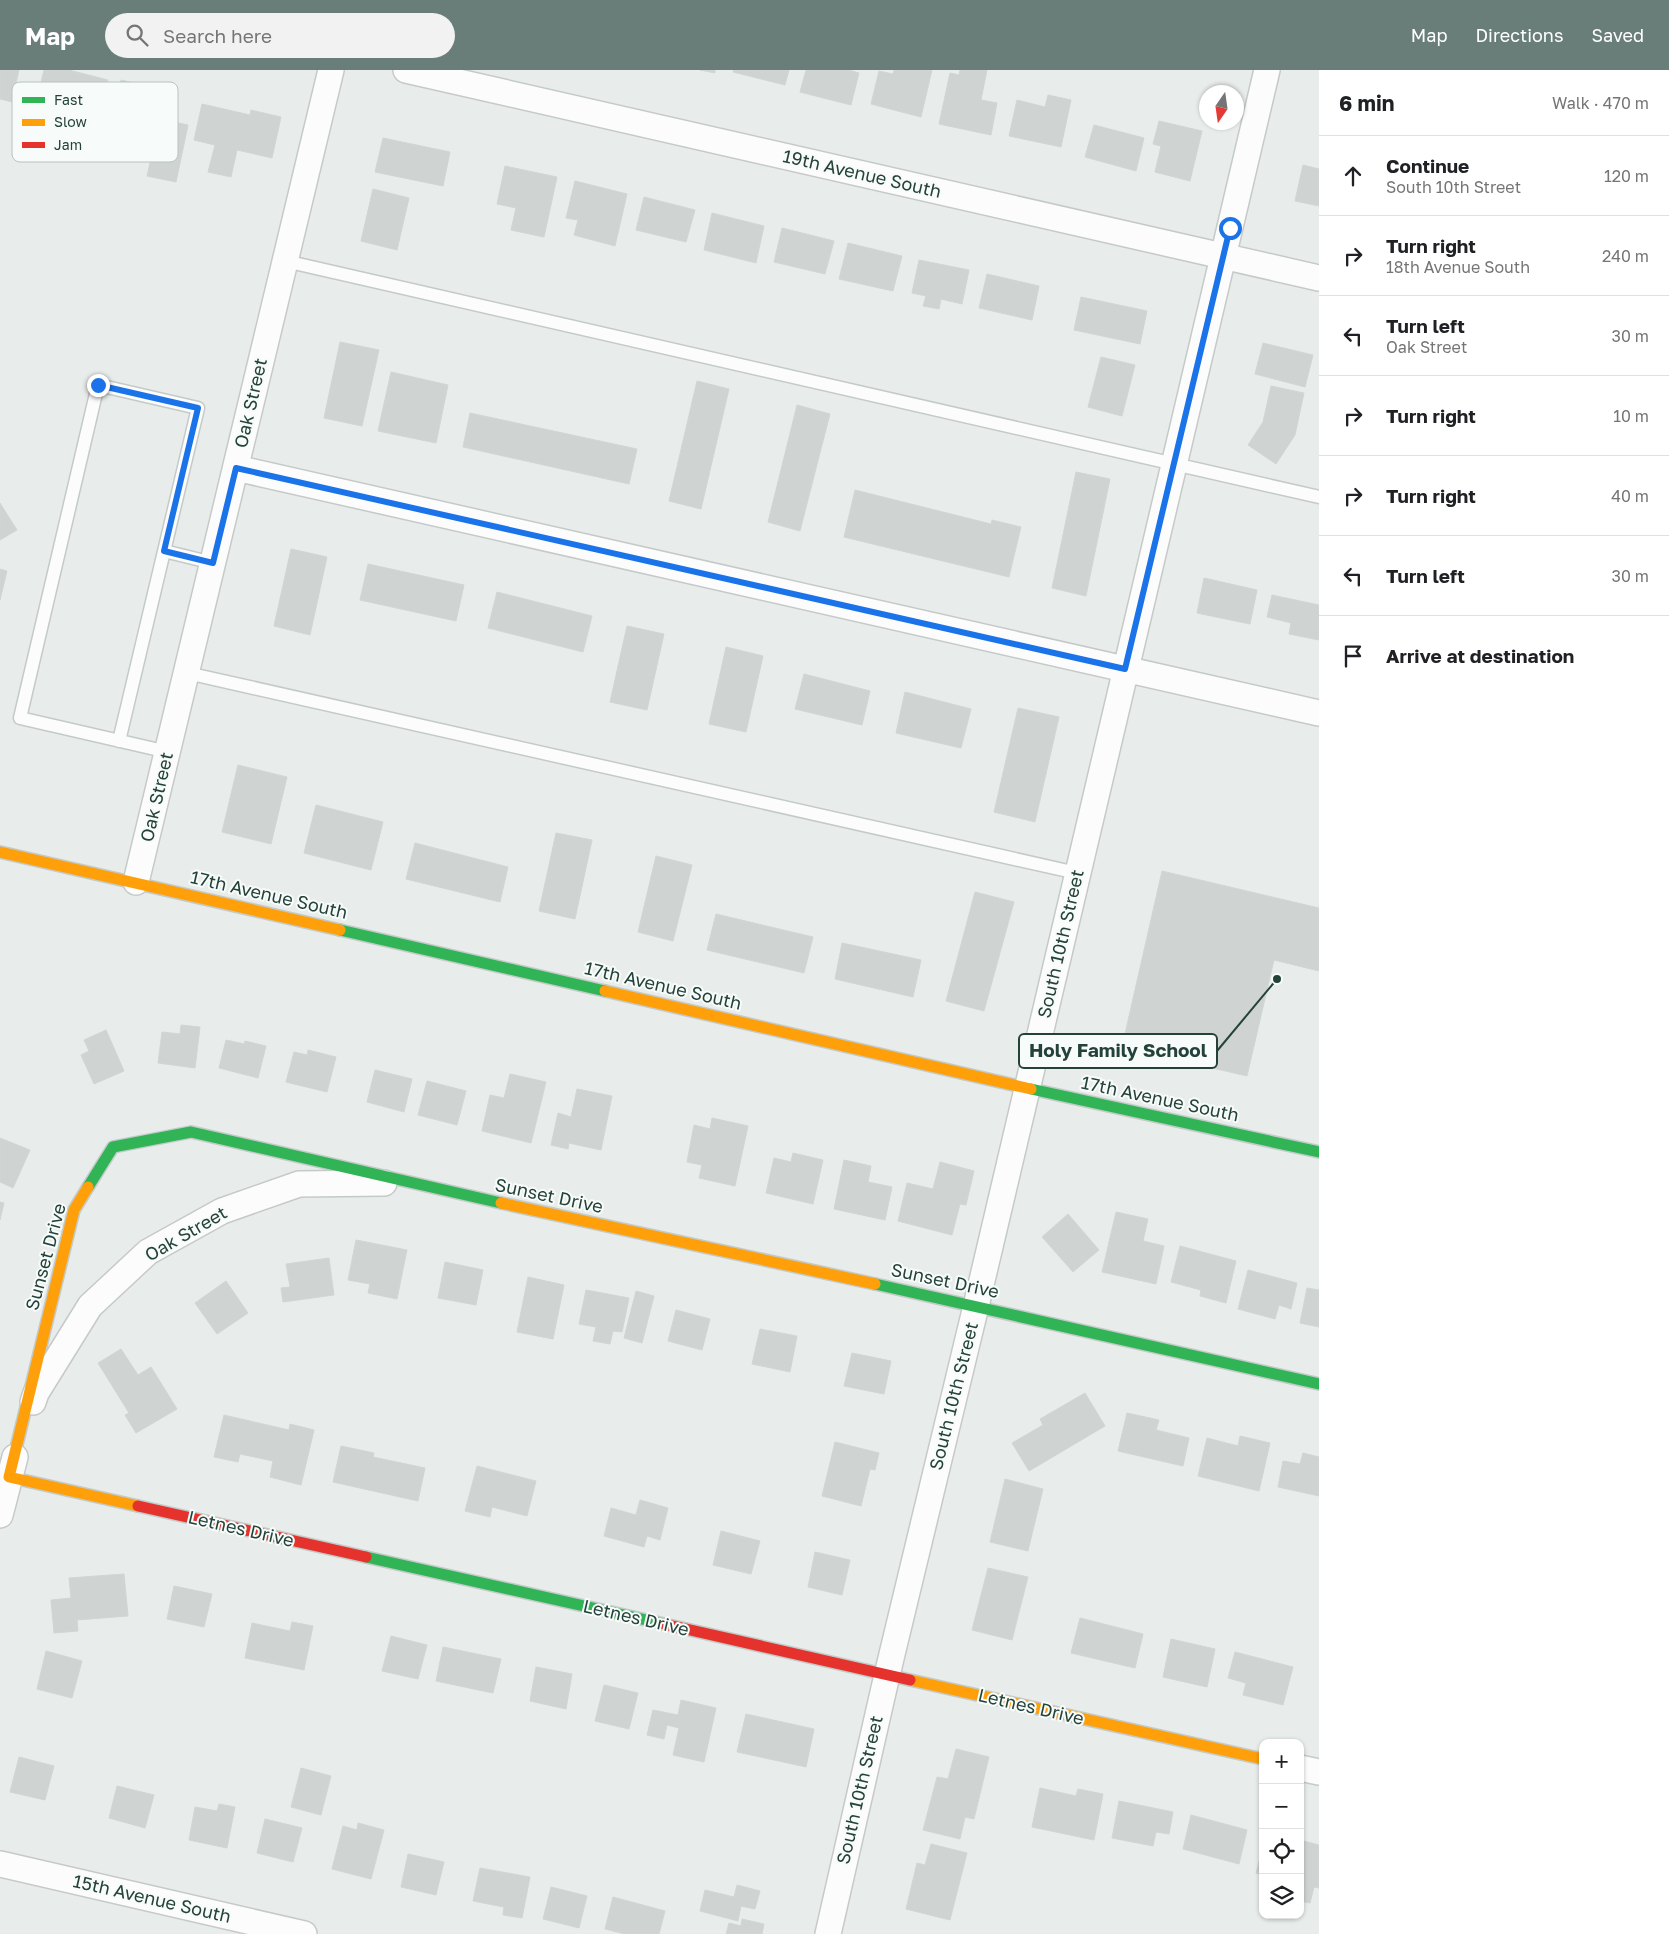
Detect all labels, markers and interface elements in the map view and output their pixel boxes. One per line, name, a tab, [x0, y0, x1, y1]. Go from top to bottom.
search box	[105, 13, 455, 58]
text: Map	[25, 21, 75, 50]
icon: search	[123, 21, 151, 49]
text: Search here	[163, 24, 272, 47]
text: Map	[1411, 24, 1447, 46]
text: Directions	[1475, 24, 1563, 46]
text: Saved	[1591, 24, 1644, 46]
legend	[12, 82, 178, 162]
north arrow	[1199, 85, 1244, 130]
text: 6 min	[1339, 90, 1394, 116]
text: Fast	[54, 91, 83, 108]
text: Walk · 470 m	[1552, 93, 1649, 113]
text: Slow	[54, 113, 87, 130]
text: Jam	[54, 136, 82, 153]
street label: 19th Avenue South	[781, 144, 944, 202]
text: Continue	[1386, 154, 1469, 177]
icon: ahead	[1339, 162, 1367, 190]
text: 120 m	[1604, 166, 1649, 186]
text: South 10th Street	[1386, 177, 1521, 197]
route start	[1219, 217, 1242, 240]
text: Turn right	[1386, 234, 1476, 257]
icon: right	[1339, 242, 1367, 270]
text: 240 m	[1602, 246, 1649, 266]
text: 18th Avenue South	[1386, 257, 1530, 277]
text: Turn left	[1386, 314, 1465, 337]
icon: left	[1339, 322, 1367, 350]
text: 30 m	[1612, 326, 1649, 346]
text: Oak Street	[1386, 337, 1467, 357]
street label: Oak Street	[229, 356, 271, 450]
route end	[87, 374, 110, 397]
icon: right	[1339, 402, 1367, 430]
text: Turn right	[1386, 404, 1476, 427]
text: 10 m	[1613, 406, 1649, 426]
icon: right	[1339, 482, 1367, 510]
text: Turn right	[1386, 484, 1476, 507]
text: 40 m	[1611, 486, 1649, 506]
icon: left	[1339, 562, 1367, 590]
text: Turn left	[1386, 564, 1465, 587]
text: 30 m	[1612, 566, 1649, 586]
icon: arrive	[1339, 642, 1367, 670]
text: Arrive at destination	[1386, 644, 1574, 667]
street label: Oak Street	[135, 750, 177, 844]
street label: 17th Avenue South	[189, 865, 350, 923]
street label: South 10th Street	[1032, 867, 1088, 1020]
street label: 17th Avenue South	[583, 956, 744, 1014]
callout: Holy Family School	[1019, 1034, 1217, 1068]
text: Holy Family School	[1029, 1038, 1207, 1061]
street label: 17th Avenue South	[1079, 1071, 1241, 1125]
street label: Sunset Drive	[493, 1173, 605, 1217]
street label: Sunset Drive	[20, 1201, 70, 1313]
street label: Oak Street	[140, 1201, 231, 1266]
street label: Sunset Drive	[889, 1258, 1001, 1302]
street label: South 10th Street	[924, 1319, 982, 1472]
street label: Letnes Drive	[186, 1505, 296, 1551]
street label: Letnes Drive	[581, 1594, 691, 1640]
street label: Letnes Drive	[976, 1683, 1086, 1729]
street label: South 10th Street	[831, 1713, 887, 1866]
map controls	[1259, 1739, 1304, 1919]
button: +	[1259, 1739, 1304, 1784]
button: −	[1259, 1784, 1304, 1829]
button: locate	[1259, 1829, 1304, 1874]
street label: 15th Avenue South	[71, 1869, 233, 1927]
button: layers	[1259, 1874, 1304, 1919]

